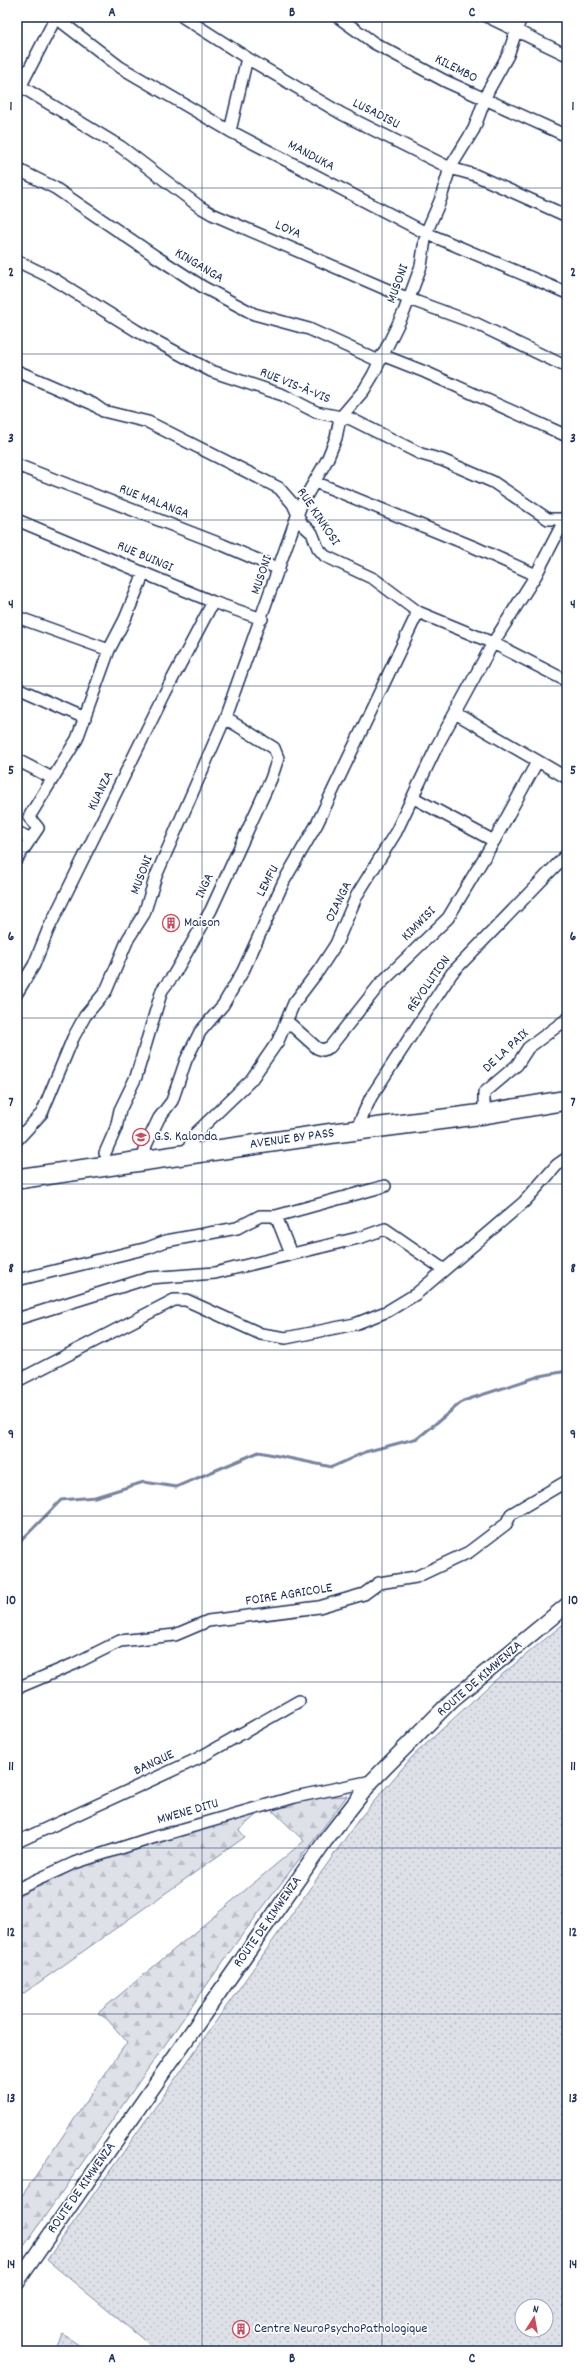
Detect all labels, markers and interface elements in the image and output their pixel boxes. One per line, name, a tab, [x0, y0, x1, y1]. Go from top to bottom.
text: A	[108, 4, 116, 23]
text: B	[289, 4, 295, 23]
text: C	[469, 4, 476, 23]
street label: KILEMBO	[431, 50, 481, 88]
street label: LUSADISU	[349, 94, 403, 135]
text: 1	[10, 98, 13, 117]
text: 1	[572, 98, 575, 117]
street label: MANDUKA	[284, 135, 338, 177]
street label: LOYA	[272, 216, 304, 245]
street label: KINGANGA	[171, 244, 228, 289]
street label: MUSONI	[382, 261, 415, 306]
text: 2	[8, 264, 14, 283]
text: 2	[570, 264, 576, 283]
street label: RUE VIS-À-VIS	[257, 363, 333, 409]
text: 3	[8, 430, 14, 449]
text: 3	[570, 430, 576, 449]
street label: RUE MALANGA	[116, 479, 192, 525]
street label: RUE KINKOSI	[291, 484, 345, 550]
street label: RUE BUINGI	[114, 536, 177, 578]
street label: MUSONI	[246, 552, 278, 597]
text: 4	[8, 596, 14, 615]
text: 4	[570, 596, 576, 615]
text: 5	[8, 762, 14, 781]
text: 5	[570, 762, 576, 781]
street label: KUANZA	[83, 768, 119, 814]
street label: MUSONI	[125, 852, 159, 897]
street label: LEMFU	[252, 861, 285, 900]
street label: INGA	[190, 870, 220, 902]
street label: OZANGA	[320, 878, 358, 926]
street label: KIMWISI	[397, 902, 441, 946]
building icon: Maison	[161, 913, 181, 933]
place label: Maison	[184, 913, 220, 933]
text: 6	[8, 928, 15, 947]
text: 6	[570, 928, 577, 947]
street label: RÉVOLUTION	[402, 951, 456, 1016]
street label: DE LA PAIX	[478, 1024, 534, 1078]
text: 7	[9, 1094, 14, 1113]
text: 7	[571, 1094, 576, 1113]
street label: AVENUE BY PASS	[248, 1123, 336, 1155]
school or university icon: G.S. Kalonda	[131, 1127, 151, 1147]
place label: G.S. Kalonda	[154, 1127, 218, 1147]
text: 8	[8, 1260, 14, 1279]
text: 8	[570, 1260, 576, 1279]
text: 9	[8, 1426, 14, 1445]
text: 9	[570, 1426, 576, 1445]
street label: FOIRE AGRICOLE	[244, 1578, 335, 1612]
text: 10	[6, 1592, 16, 1611]
text: 10	[568, 1592, 578, 1611]
street label: ROUTE DE KIMWENZA	[433, 1636, 527, 1722]
street label: BANQUE	[131, 1745, 178, 1781]
text: 11	[8, 1758, 14, 1777]
text: 11	[570, 1758, 576, 1777]
street label: MWENE DITU	[155, 1794, 221, 1830]
street label: ROUTE DE KIMWENZA	[229, 1872, 307, 1972]
text: 12	[7, 1924, 16, 1943]
text: 12	[569, 1924, 578, 1943]
text: 13	[7, 2090, 16, 2109]
text: 13	[569, 2090, 578, 2109]
street label: ROUTE DE KIMWENZA	[43, 2138, 121, 2238]
text: 14	[7, 2256, 15, 2275]
text: 14	[569, 2256, 577, 2275]
north arrow	[514, 2298, 554, 2338]
text: N	[531, 2302, 540, 2319]
building icon: Centre NeuroPsychoPathologique	[231, 2319, 251, 2339]
place label: Centre NeuroPsychoPathologique	[254, 2319, 427, 2339]
text: A	[108, 2350, 116, 2368]
text: B	[289, 2350, 295, 2368]
text: C	[469, 2350, 476, 2368]

